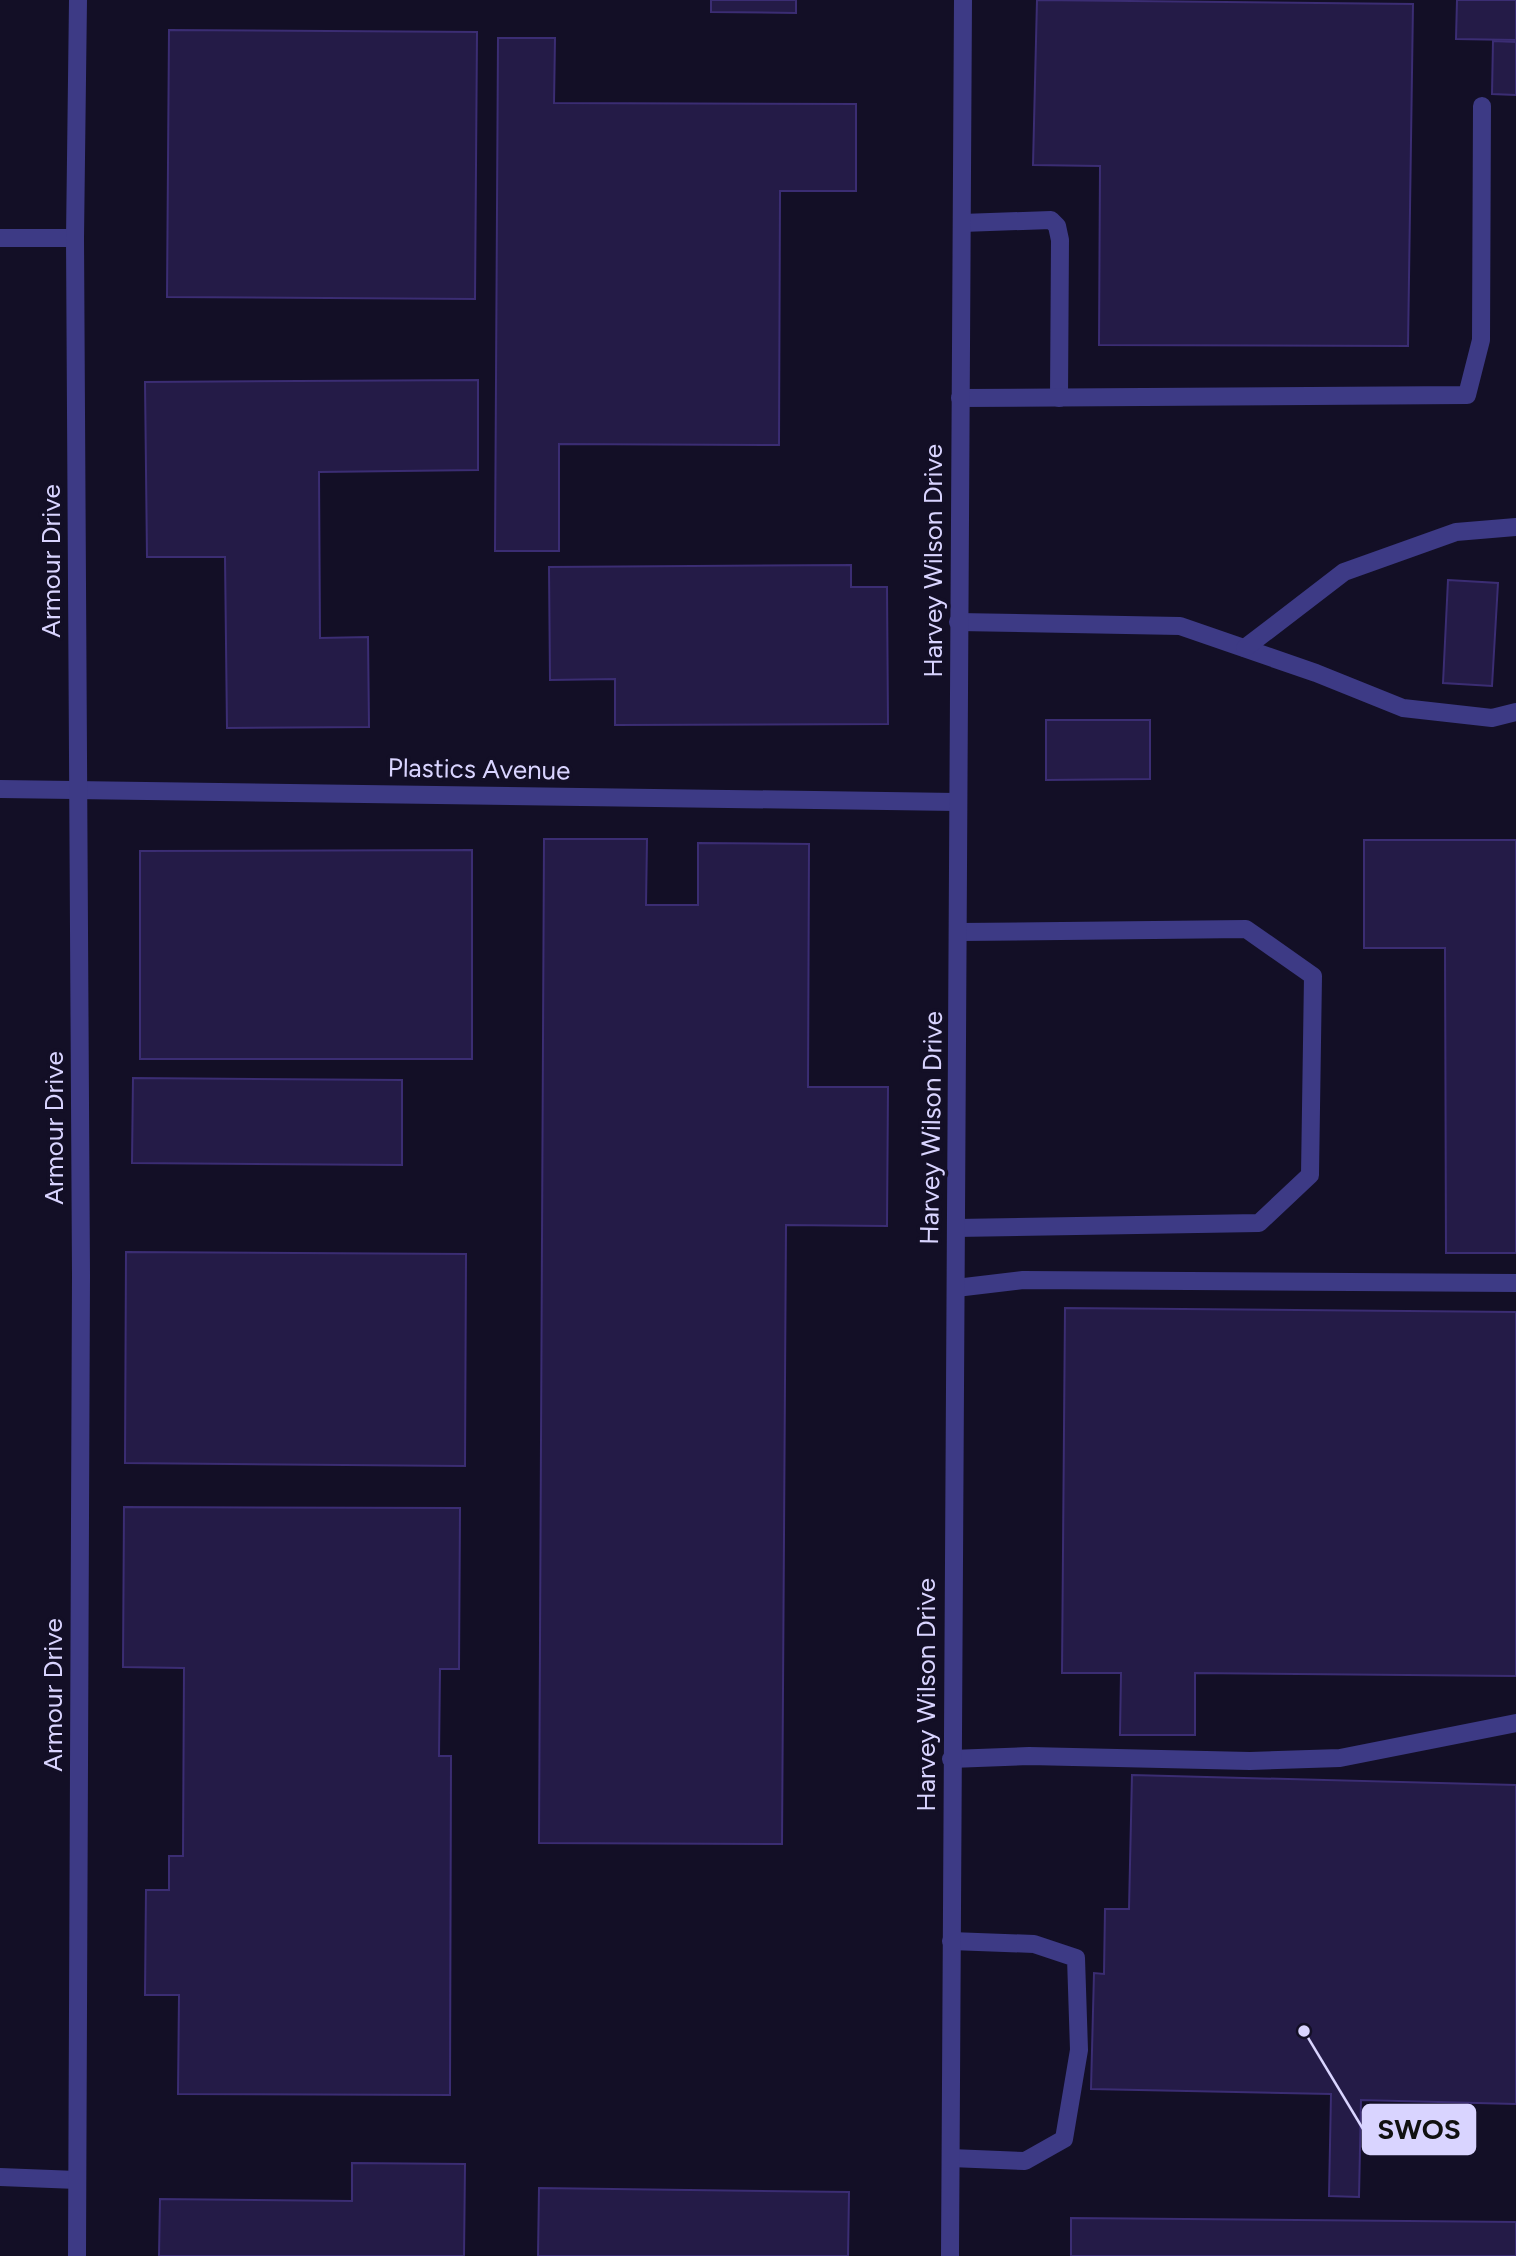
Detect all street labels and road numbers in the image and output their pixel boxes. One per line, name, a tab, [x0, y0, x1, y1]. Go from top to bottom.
street label: Harvey Wilson Drive	[917, 444, 949, 678]
street label: Armour Drive	[35, 484, 67, 638]
street label: Plastics Avenue	[387, 751, 571, 787]
street label: Harvey Wilson Drive	[913, 1011, 949, 1245]
street label: Armour Drive	[38, 1051, 70, 1205]
street label: Harvey Wilson Drive	[910, 1578, 942, 1812]
street label: Armour Drive	[37, 1618, 69, 1772]

